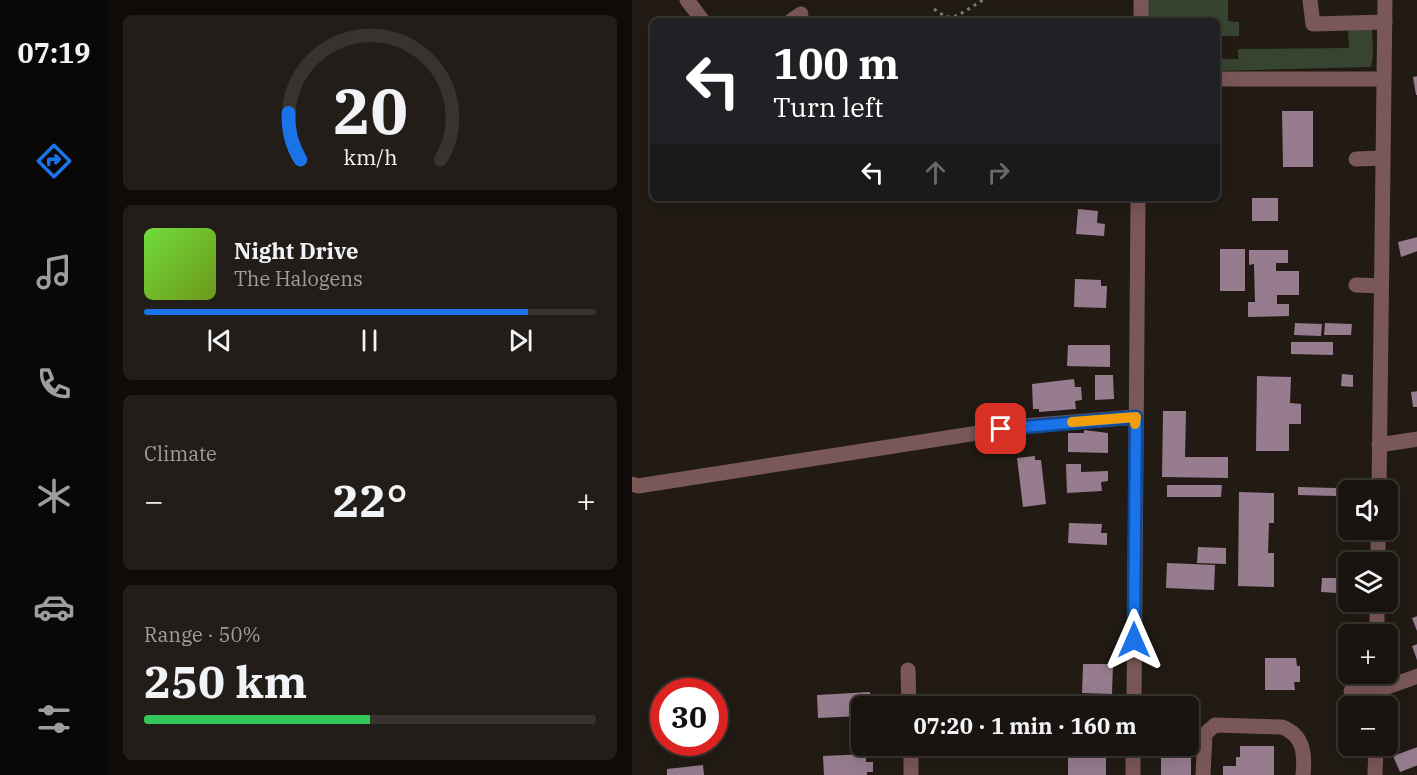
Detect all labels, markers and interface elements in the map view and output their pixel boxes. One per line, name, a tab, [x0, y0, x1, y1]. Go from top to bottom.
text: 07:19	[18, 35, 90, 70]
text: 100 m	[773, 36, 899, 91]
icon: left	[674, 42, 752, 120]
text: 20	[333, 70, 407, 151]
text: Turn left	[773, 89, 884, 124]
icon: directions	[33, 140, 75, 182]
text: km/h	[343, 143, 397, 171]
icon: left	[856, 156, 889, 189]
icon: ahead	[919, 156, 952, 189]
icon: right	[982, 156, 1015, 189]
text: Night Drive	[234, 236, 359, 265]
icon: music	[33, 251, 75, 293]
text: The Halogens	[234, 265, 363, 292]
icon: previous	[203, 324, 236, 357]
icon: pause	[353, 324, 386, 357]
icon: next	[504, 324, 537, 357]
icon: phone	[33, 363, 75, 405]
pin	[975, 403, 1026, 454]
icon: arrive	[984, 412, 1017, 445]
text: Climate	[144, 440, 217, 467]
text: 22°	[332, 471, 408, 529]
icon: climate	[33, 475, 75, 517]
text: −	[144, 479, 164, 522]
text: +	[576, 479, 596, 522]
map controls	[1338, 480, 1398, 756]
button: sound	[1338, 480, 1398, 540]
button: layers	[1338, 552, 1398, 612]
icon: car	[33, 586, 75, 628]
position arrow	[1102, 608, 1166, 672]
text: Range · 50%	[144, 621, 261, 648]
button: +	[1338, 624, 1398, 684]
text: 250 km	[144, 652, 307, 710]
speed limit sign: 30	[650, 678, 728, 756]
button: −	[1338, 696, 1398, 756]
icon: filters	[33, 698, 75, 740]
text: 07:20 · 1 min · 160 m	[913, 711, 1137, 740]

